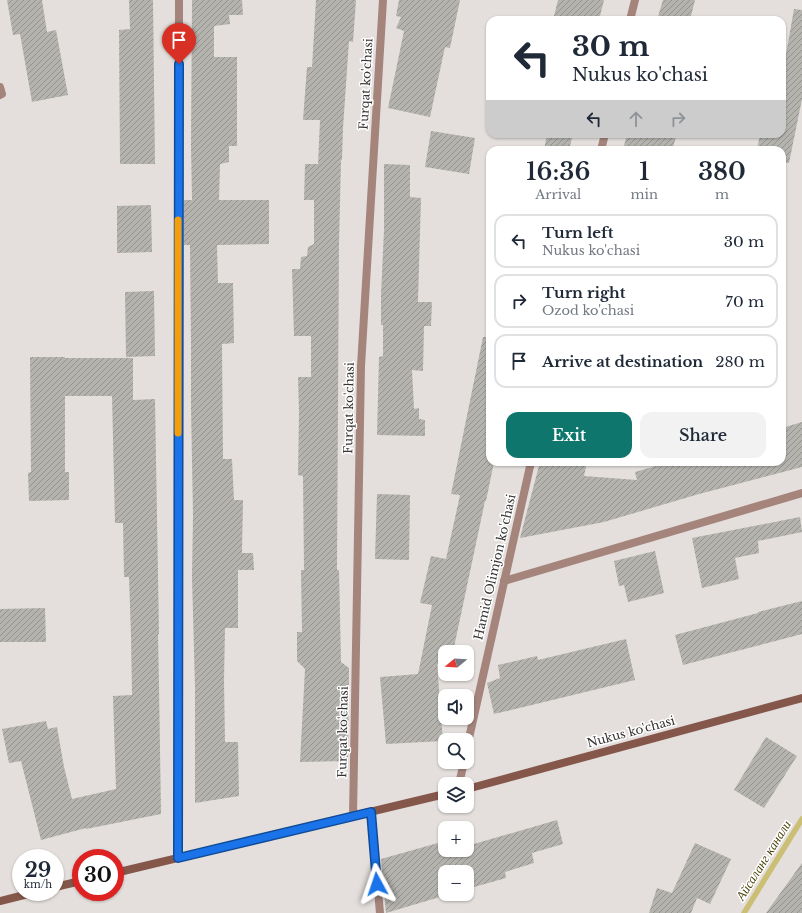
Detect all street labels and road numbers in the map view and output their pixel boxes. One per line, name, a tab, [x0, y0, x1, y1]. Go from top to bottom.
street label: Furqat ko'chasi	[356, 38, 375, 130]
street label: Furqat ko'chasi	[340, 362, 357, 454]
street label: Hamid Olimjon ko'chasi	[470, 492, 519, 641]
street label: Furqat ko'chasi	[334, 686, 351, 778]
street label: Nukus ko'chasi	[585, 713, 677, 750]

